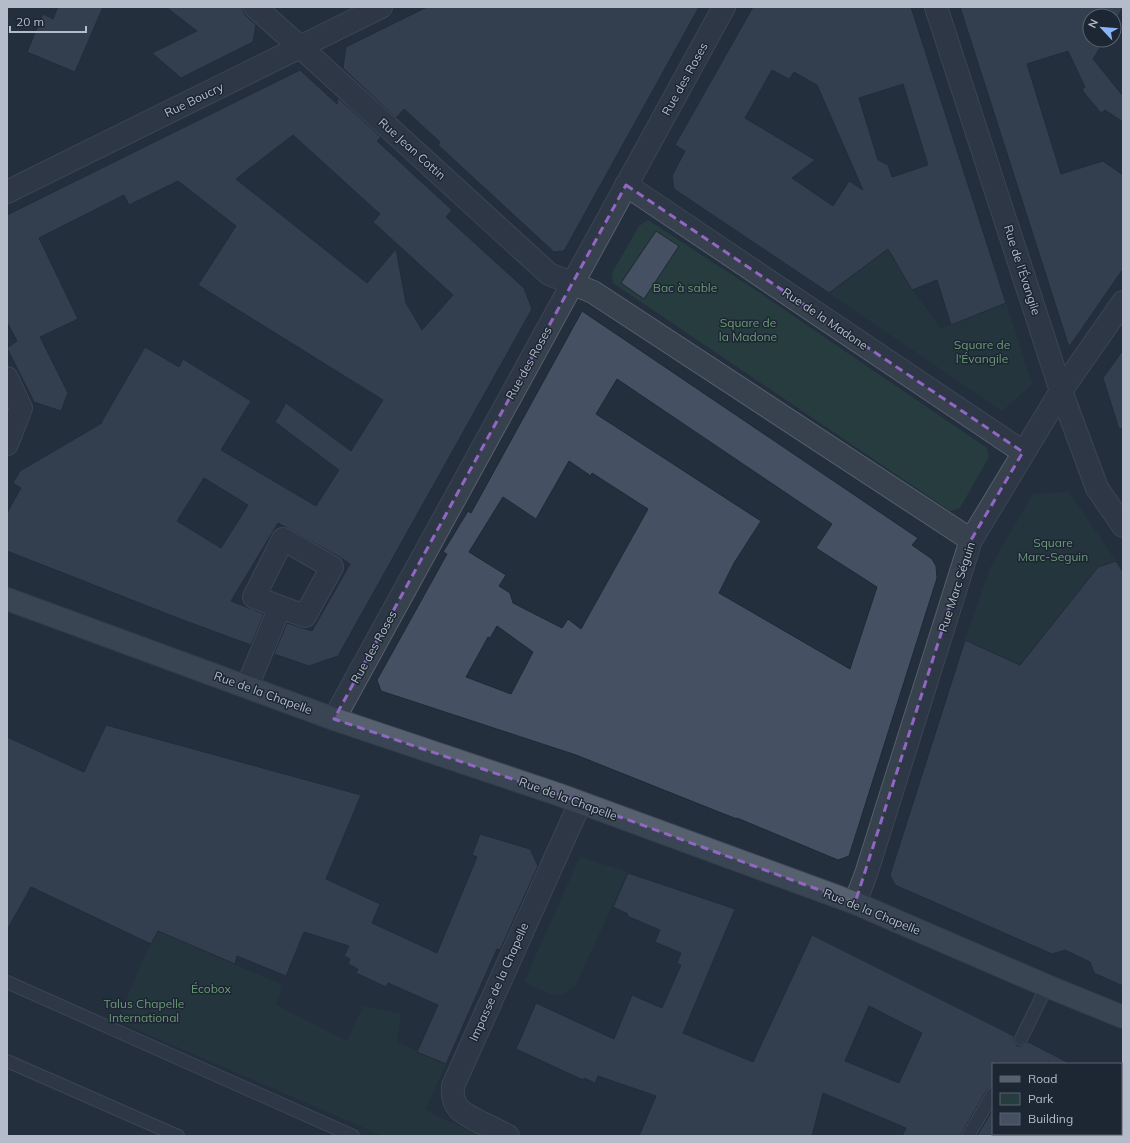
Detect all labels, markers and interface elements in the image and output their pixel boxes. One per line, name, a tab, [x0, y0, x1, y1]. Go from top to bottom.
scale bar	[10, 8, 86, 34]
north arrow	[1082, 8, 1122, 48]
text: 20 m	[16, 14, 44, 29]
text: N	[1085, 17, 1101, 30]
street label: Rue des Roses	[658, 40, 711, 118]
street label: Rue Boucry	[162, 79, 226, 120]
street label: Rue Jean Cottin	[376, 114, 449, 183]
street label: Rue de l'Évangile	[1001, 223, 1044, 317]
park label: Bac à sable	[653, 280, 717, 295]
street label: Rue de la Madone	[780, 284, 871, 353]
park label: Square de la Madone	[719, 315, 777, 344]
street label: Rue des Roses	[502, 324, 555, 402]
park label: Square de l'Évangile	[954, 337, 1010, 366]
park label: Square Marc-Seguin	[1018, 535, 1088, 564]
street label: Rue Marc Séguin	[935, 540, 978, 634]
street label: Rue des Roses	[347, 608, 400, 686]
street label: Rue de la Chapelle	[212, 668, 314, 717]
street label: Rue de la Chapelle	[517, 774, 619, 823]
street label: Rue de la Chapelle	[821, 885, 923, 938]
street label: Impasse de la Chapelle	[466, 920, 531, 1043]
park label: Écobox	[191, 981, 232, 996]
park label: Talus Chapelle International	[104, 996, 184, 1025]
legend	[992, 1063, 1122, 1135]
text: Road	[1028, 1071, 1057, 1086]
text: Park	[1028, 1091, 1054, 1106]
text: Building	[1028, 1111, 1073, 1126]

